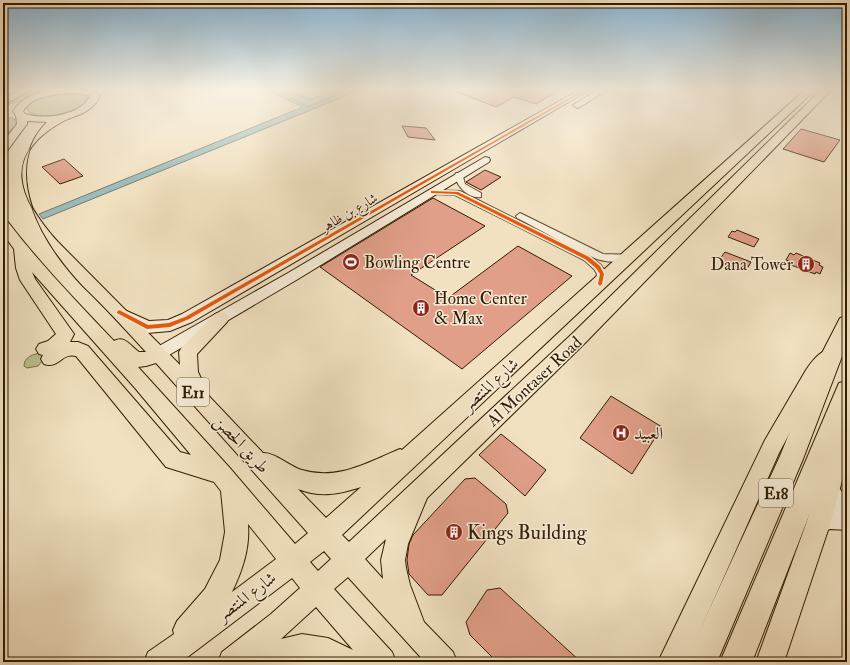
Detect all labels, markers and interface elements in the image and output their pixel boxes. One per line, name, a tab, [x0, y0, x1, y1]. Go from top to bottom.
street label: شارع بن ظاهر	[316, 189, 382, 239]
sports icon: Bowling Centre	[341, 252, 361, 272]
place label: Bowling Centre	[364, 252, 470, 273]
place label: Dana Tower	[711, 254, 794, 275]
building icon: Dana Tower	[796, 254, 816, 274]
place label: Home Center & Max	[434, 288, 528, 329]
building icon: Home Center & Max	[411, 298, 431, 318]
street label: Al Montaser Road	[482, 331, 587, 432]
street label: شارع المنتصر	[456, 353, 525, 419]
road number: E11	[177, 378, 209, 406]
street label: طريق الحصن	[209, 411, 274, 478]
hospital icon: العبيد	[611, 423, 631, 443]
place label: العبيد	[634, 423, 663, 444]
road number: E18	[759, 479, 793, 507]
place label: Kings Building	[467, 520, 588, 545]
building icon: Kings Building	[444, 522, 464, 542]
street label: شارع المنتصر	[211, 567, 282, 629]

